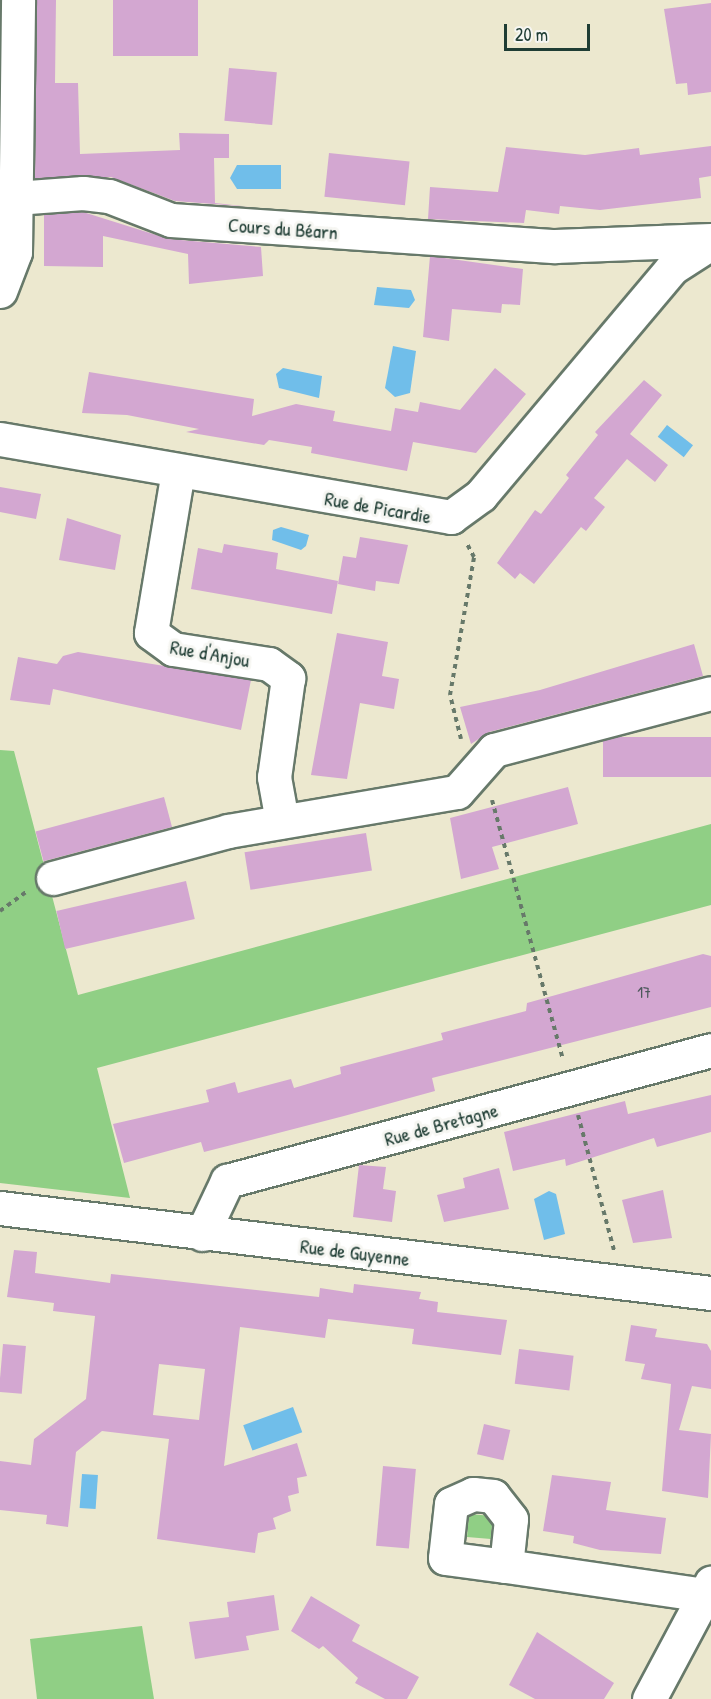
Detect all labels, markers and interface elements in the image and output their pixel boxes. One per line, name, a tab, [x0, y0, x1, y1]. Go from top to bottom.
scale bar	[507, 12, 592, 50]
text: 20 m	[515, 22, 548, 47]
street label: Cours du Béarn	[227, 212, 339, 244]
street label: Rue de Picardie	[323, 486, 433, 528]
street label: Rue d'Anjou	[168, 634, 252, 672]
house number: 17	[637, 982, 651, 1002]
street label: Rue de Bretagne	[382, 1097, 500, 1151]
street label: Rue de Guyenne	[299, 1233, 411, 1271]

